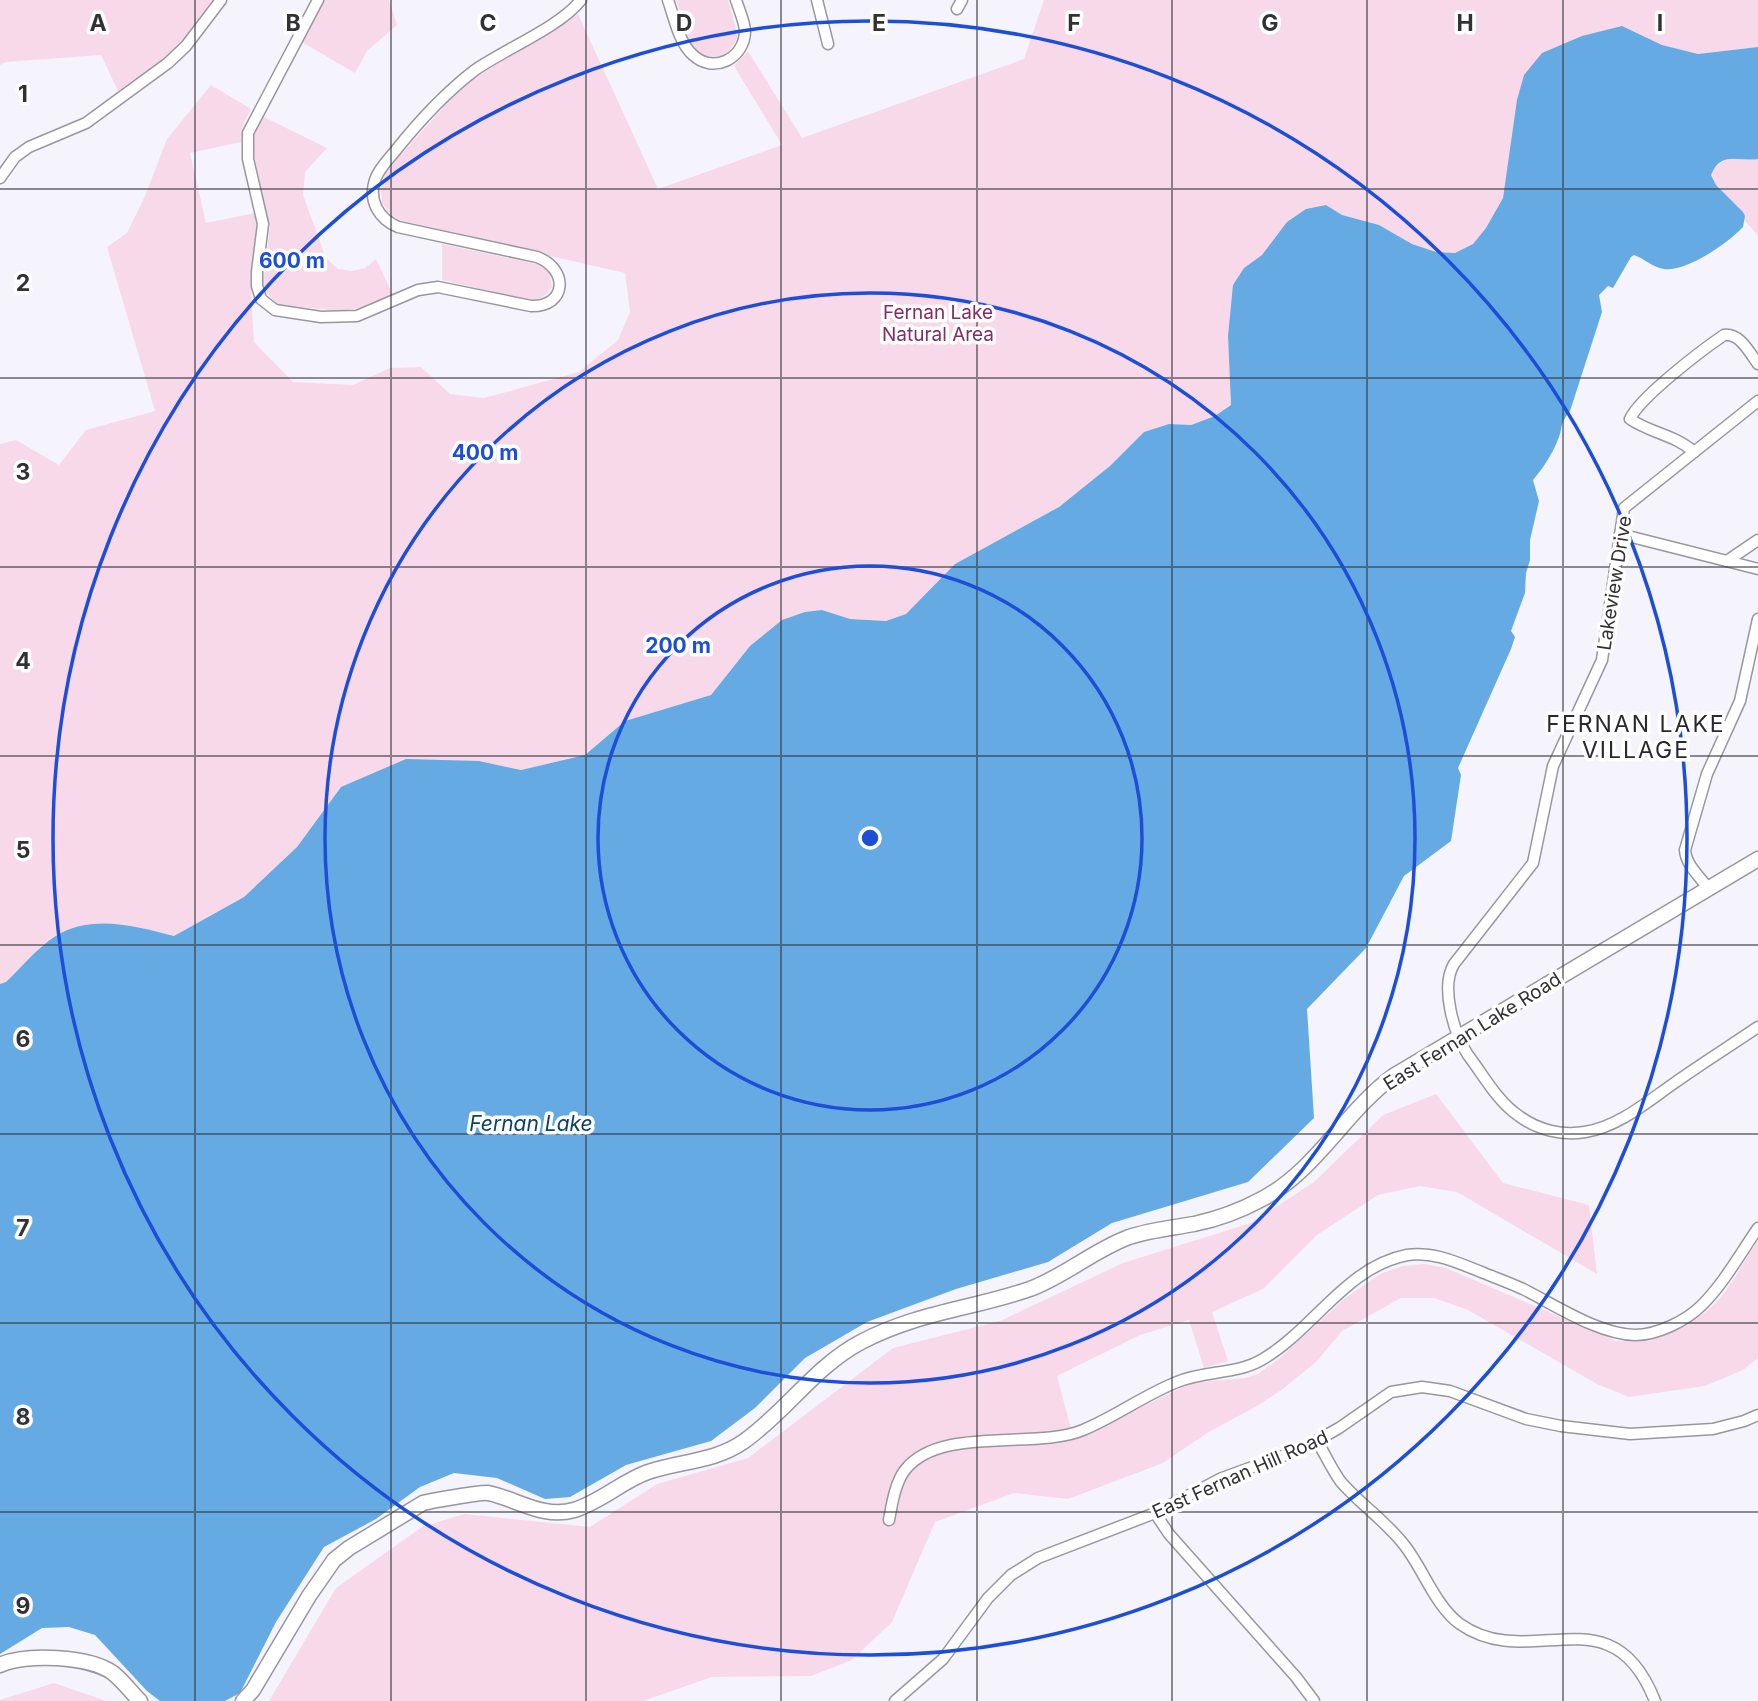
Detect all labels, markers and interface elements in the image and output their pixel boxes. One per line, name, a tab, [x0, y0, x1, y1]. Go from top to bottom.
text: A	[89, 9, 107, 37]
text: B	[285, 9, 301, 37]
text: C	[479, 9, 497, 37]
text: D	[676, 9, 692, 37]
text: E	[872, 9, 886, 37]
text: F	[1067, 9, 1081, 37]
text: G	[1261, 9, 1279, 37]
text: H	[1456, 9, 1474, 37]
text: I	[1657, 9, 1663, 37]
text: 1	[18, 80, 28, 108]
text: 600 m	[259, 248, 325, 273]
text: 2	[16, 269, 30, 297]
park label: Fernan Lake Natural Area	[882, 301, 994, 346]
text: 400 m	[452, 440, 518, 465]
text: 3	[16, 458, 30, 486]
street label: Lakeview Drive	[1592, 514, 1637, 652]
text: 200 m	[645, 633, 711, 658]
text: 4	[15, 647, 31, 675]
district label: FERNAN LAKE VILLAGE	[1546, 710, 1726, 764]
centre of rings	[858, 826, 882, 850]
text: 5	[16, 836, 30, 864]
street label: East Fernan Lake Road	[1379, 967, 1565, 1095]
text: 6	[16, 1025, 30, 1053]
water label: Fernan Lake	[469, 1111, 593, 1136]
text: 7	[16, 1214, 30, 1242]
text: 8	[16, 1403, 30, 1431]
street label: East Fernan Hill Road	[1149, 1425, 1332, 1524]
text: 9	[16, 1592, 30, 1620]

